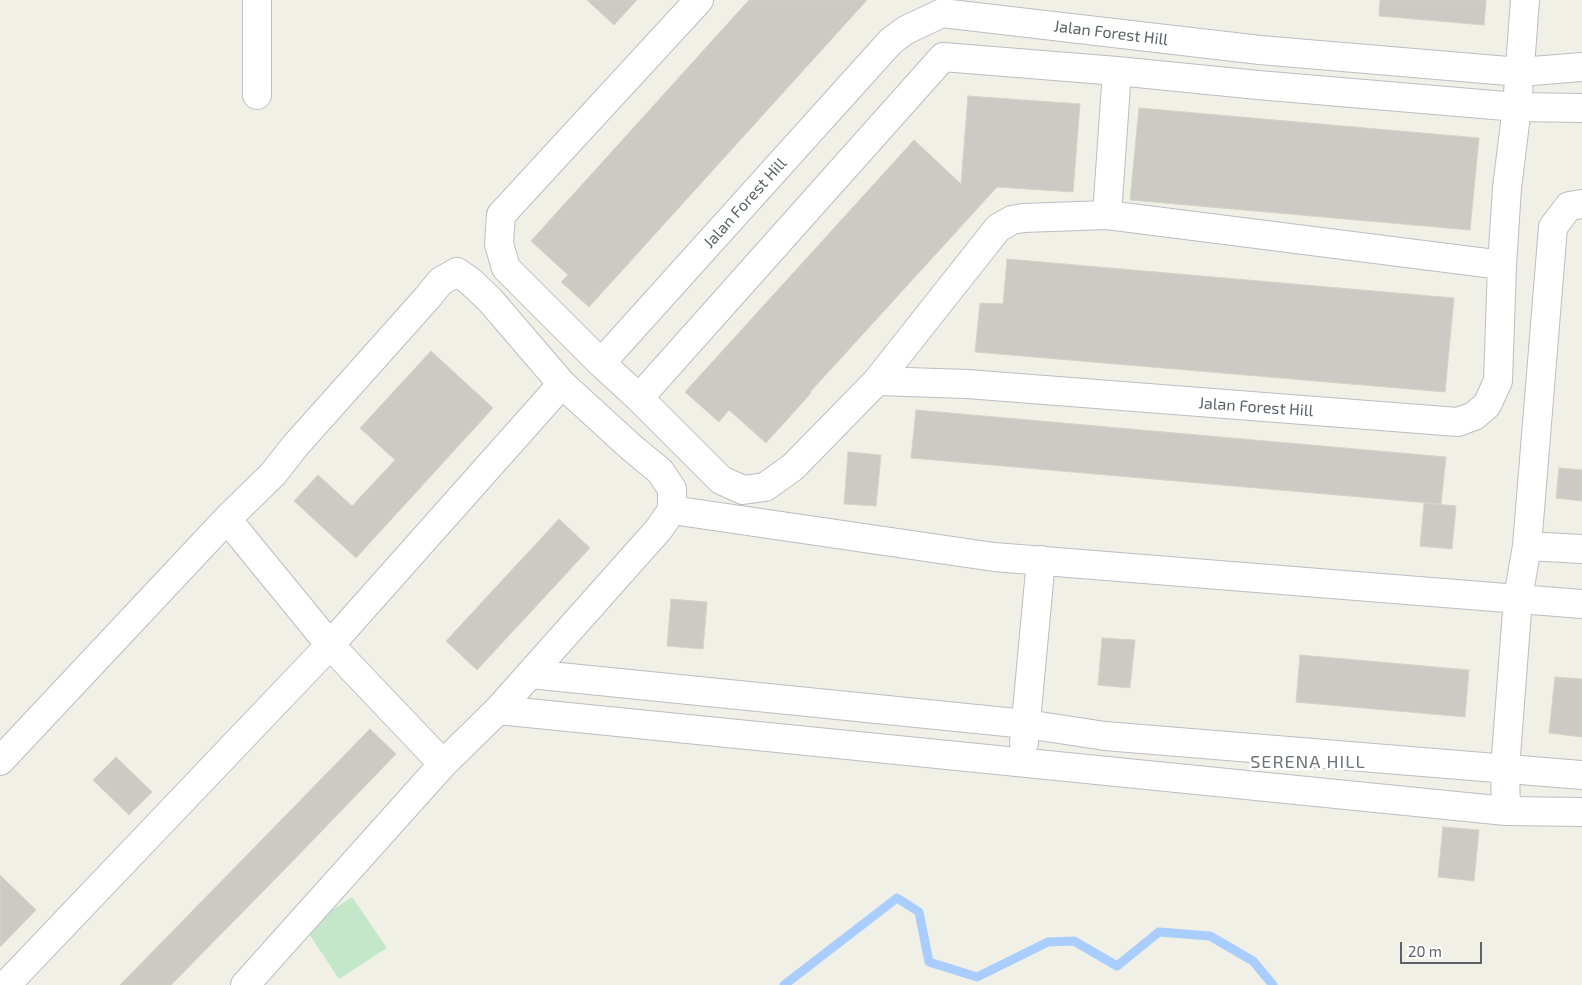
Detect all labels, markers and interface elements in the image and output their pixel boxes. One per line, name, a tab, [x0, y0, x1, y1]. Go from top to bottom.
street label: Jalan Forest Hill	[1053, 16, 1169, 50]
street label: Jalan Forest Hill	[699, 154, 791, 252]
street label: Jalan Forest Hill	[1198, 393, 1314, 421]
district label: SERENA HILL	[1249, 751, 1367, 773]
scale bar	[1402, 932, 1484, 964]
text: 20 m	[1408, 942, 1442, 960]

